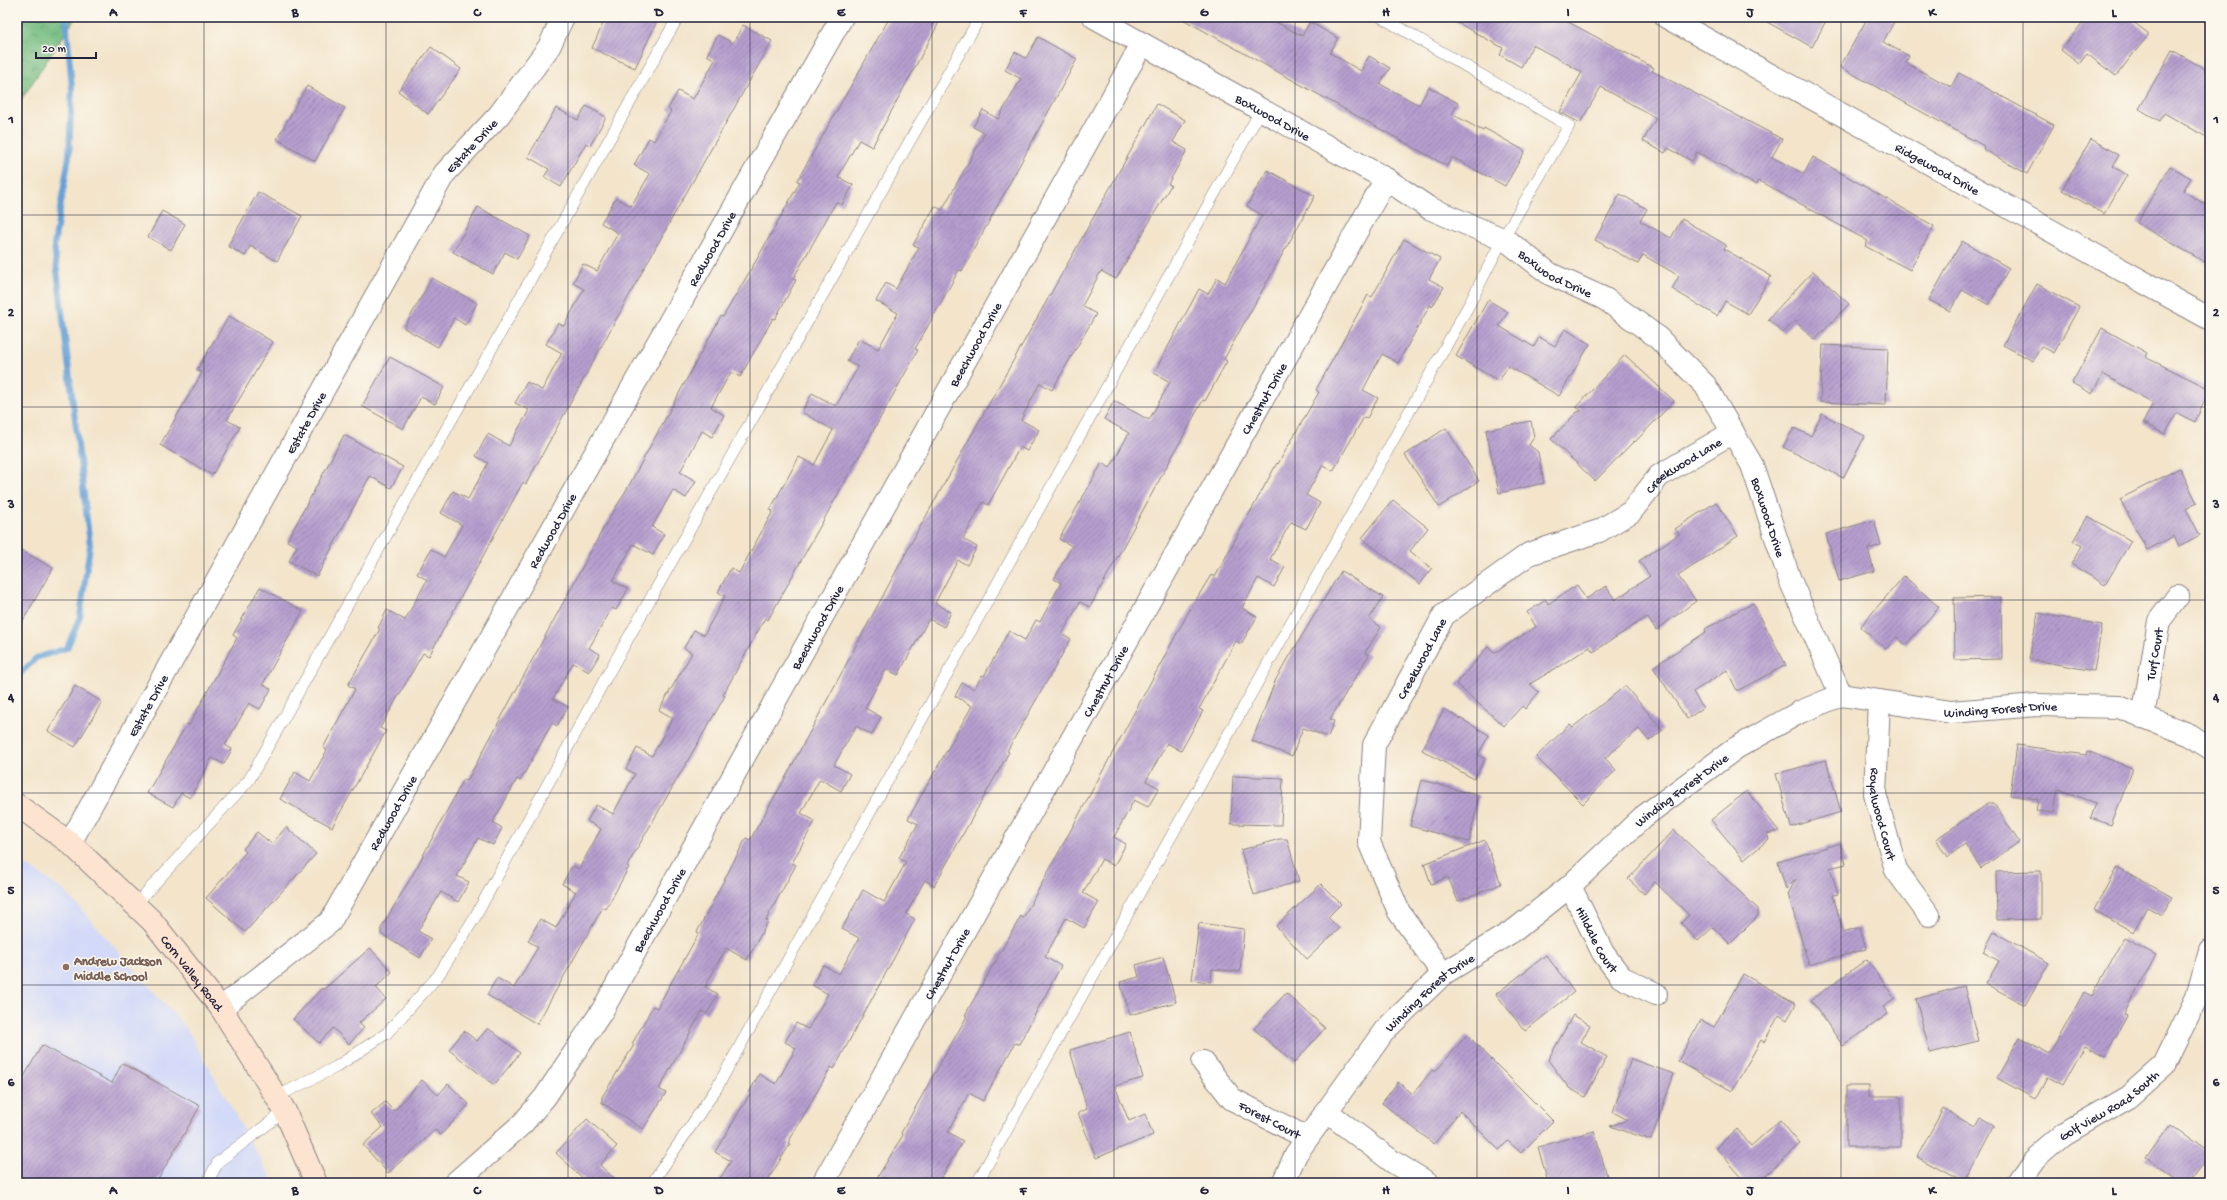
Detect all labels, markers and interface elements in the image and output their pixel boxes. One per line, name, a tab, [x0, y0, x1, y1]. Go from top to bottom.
text: A	[108, 6, 118, 21]
text: B	[291, 6, 300, 21]
text: C	[472, 6, 482, 21]
text: D	[654, 6, 664, 21]
text: E	[837, 6, 846, 21]
text: F	[1019, 6, 1028, 21]
text: G	[1200, 6, 1209, 21]
text: H	[1382, 6, 1390, 21]
text: I	[1566, 6, 1570, 21]
text: J	[1746, 6, 1755, 21]
text: K	[1927, 6, 1937, 21]
text: L	[2112, 6, 2118, 21]
scale bar	[36, 34, 96, 60]
text: 20 m	[42, 43, 67, 57]
street label: Boxwood Drive	[1231, 91, 1312, 145]
text: 1	[7, 113, 14, 128]
text: 1	[2212, 113, 2219, 128]
street label: Estate Drive	[444, 116, 502, 177]
street label: Ridgewood Drive	[1892, 141, 1982, 200]
street label: Redwood Drive	[686, 209, 741, 290]
street label: Boxwood Drive	[1514, 247, 1594, 302]
street label: Beechwood Drive	[947, 300, 1006, 391]
text: 2	[8, 306, 15, 321]
text: 2	[2213, 306, 2220, 321]
street label: Chestnut Drive	[1239, 360, 1292, 438]
street label: Estate Drive	[284, 390, 331, 457]
street label: Creekwood Lane	[1643, 435, 1725, 497]
street label: Boxwood Drive	[1746, 475, 1787, 560]
street label: Redwood Drive	[527, 491, 581, 572]
text: 3	[7, 498, 15, 513]
text: 3	[2212, 498, 2220, 513]
street label: Beechwood Drive	[789, 583, 848, 674]
street label: Creekwood Lane	[1395, 616, 1451, 703]
street label: Turf Court	[2144, 625, 2168, 682]
street label: Chestnut Drive	[1081, 643, 1133, 720]
street label: Estate Drive	[126, 672, 173, 740]
text: 4	[7, 691, 15, 706]
text: 4	[2212, 691, 2220, 706]
street label: Winding Forest Drive	[1943, 700, 2058, 723]
street label: Winding Forest Drive	[1632, 751, 1732, 831]
street label: Royalwood Court	[1865, 767, 1898, 864]
street label: Redwood Drive	[367, 773, 422, 854]
street label: Beechwood Drive	[631, 866, 690, 957]
text: 5	[8, 884, 15, 899]
text: 5	[2213, 884, 2220, 899]
street label: Hilldale Court	[1571, 905, 1621, 978]
street label: Chestnut Drive	[922, 926, 975, 1003]
street label: Corn Valley Road	[156, 933, 226, 1016]
street label: Winding Forest Drive	[1383, 951, 1478, 1036]
place label: Andrew Jackson Middle School	[73, 955, 163, 985]
marker: Andrew Jackson Middle School	[61, 962, 71, 972]
street label: Golf View Road South	[2057, 1068, 2163, 1145]
text: 6	[8, 1076, 15, 1091]
text: 6	[2213, 1076, 2220, 1091]
street label: Forest Court	[1235, 1098, 1304, 1144]
text: A	[108, 1184, 118, 1199]
text: B	[291, 1184, 300, 1199]
text: C	[472, 1184, 482, 1199]
text: D	[654, 1184, 664, 1199]
text: E	[837, 1184, 846, 1199]
text: F	[1019, 1184, 1028, 1199]
text: G	[1200, 1184, 1209, 1199]
text: H	[1382, 1184, 1390, 1199]
text: I	[1566, 1184, 1570, 1199]
text: J	[1746, 1184, 1755, 1199]
text: K	[1927, 1184, 1937, 1199]
text: L	[2112, 1184, 2118, 1199]

